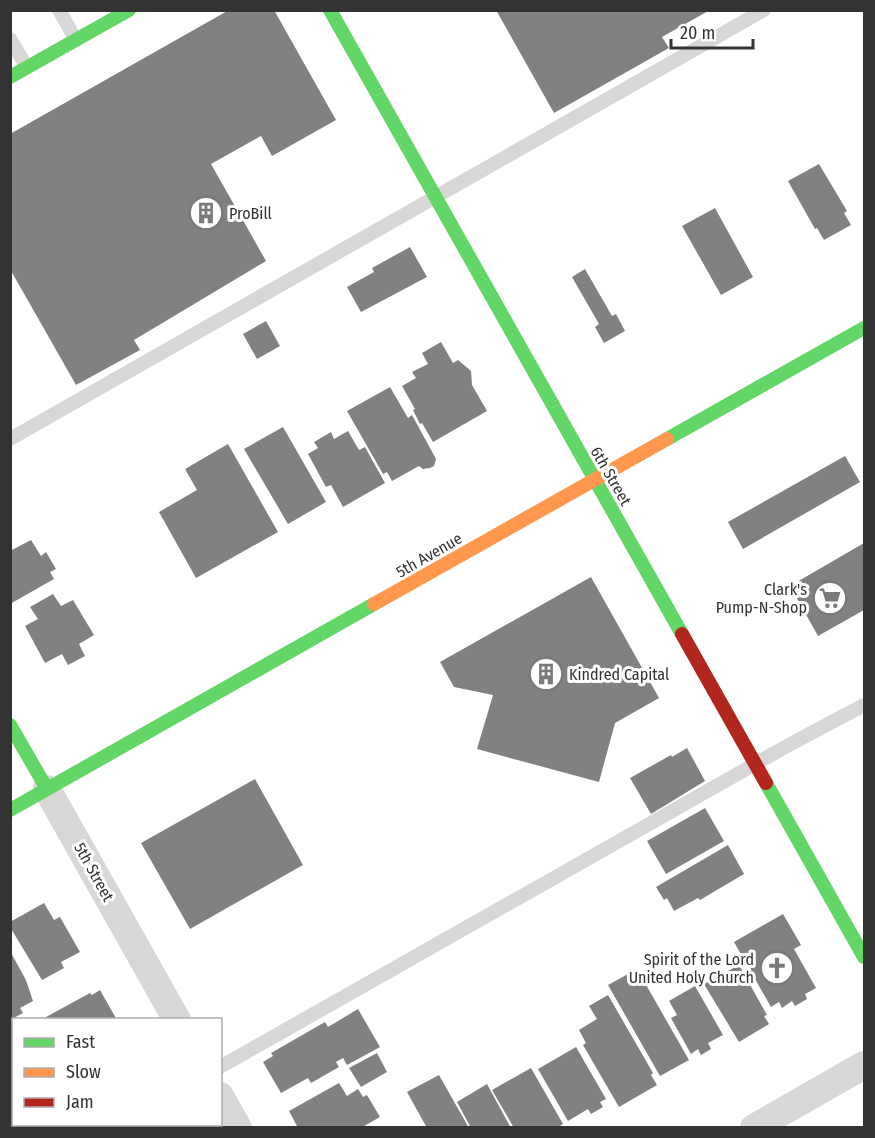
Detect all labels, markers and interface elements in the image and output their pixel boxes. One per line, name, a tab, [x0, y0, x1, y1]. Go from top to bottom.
scale bar	[671, 12, 754, 50]
text: 20 m	[680, 22, 715, 44]
building icon: ProBill	[188, 195, 224, 231]
place label: ProBill	[229, 204, 272, 223]
street label: 6th Street	[587, 443, 636, 509]
street label: 5th Avenue	[393, 529, 465, 581]
place label: Clark's Pump-N-Shop	[716, 580, 807, 617]
supermarket icon: Clark's Pump-N-Shop	[812, 580, 848, 616]
building icon: Kindred Capital	[528, 656, 564, 692]
place label: Kindred Capital	[569, 665, 669, 684]
street label: 5th Street	[70, 839, 118, 905]
place label: Spirit of the Lord United Holy Church	[629, 950, 754, 987]
church icon: Spirit of the Lord United Holy Church	[759, 950, 795, 986]
legend	[12, 1018, 222, 1126]
text: Fast	[66, 1031, 95, 1053]
text: Slow	[66, 1061, 101, 1083]
text: Jam	[66, 1091, 94, 1113]

